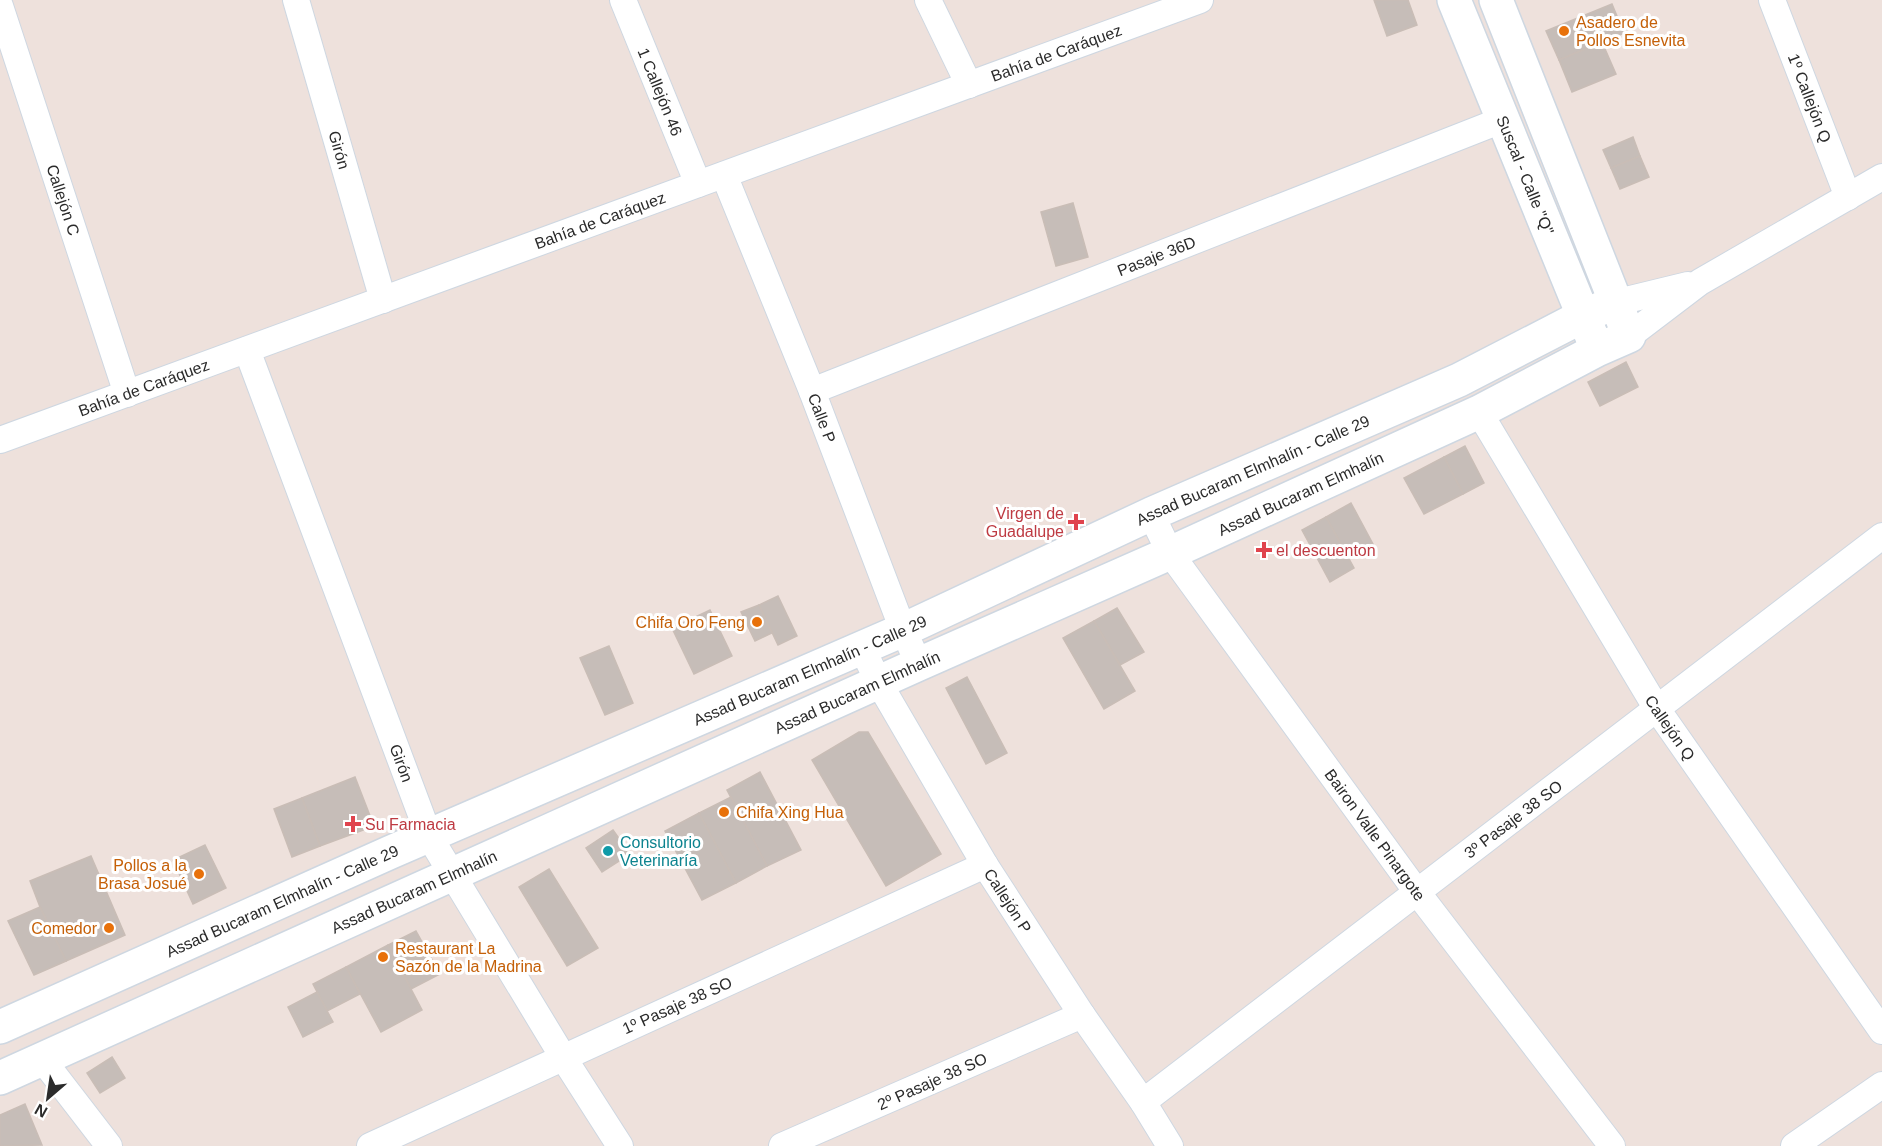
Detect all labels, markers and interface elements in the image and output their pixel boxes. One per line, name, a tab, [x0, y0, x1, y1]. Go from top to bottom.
place label: Asadero de Pollos Esnevita	[1576, 14, 1685, 49]
street label: Bahía de Caráquez	[989, 21, 1124, 85]
marker: Asadero de Pollos Esnevita	[1557, 24, 1571, 38]
street label: 1 Callejón 46	[634, 45, 685, 138]
street label: 1º Callejón Q	[1785, 51, 1834, 145]
street label: Suscal - Calle "Q"	[1493, 113, 1557, 237]
street label: Girón	[325, 129, 353, 171]
street label: Callejón C	[43, 162, 83, 238]
street label: Bahía de Caráquez	[532, 189, 668, 252]
street label: Pasaje 36D	[1115, 233, 1198, 279]
street label: Bahía de Caráquez	[76, 356, 212, 420]
street label: Calle P	[805, 391, 839, 445]
street label: Assad Bucaram Elmhalín - Calle 29	[1133, 410, 1371, 530]
street label: Assad Bucaram Elmhalín	[1215, 446, 1385, 540]
place label: Virgen de Guadalupe	[986, 505, 1064, 540]
marker: Virgen de Guadalupe	[1069, 515, 1083, 529]
place label: el descuenton	[1276, 542, 1376, 559]
marker: el descuenton	[1257, 543, 1271, 557]
street label: Assad Bucaram Elmhalín - Calle 29	[690, 610, 928, 730]
place label: Chifa Oro Feng	[636, 614, 745, 631]
marker: Chifa Oro Feng	[750, 615, 764, 629]
street label: Assad Bucaram Elmhalín	[771, 647, 943, 737]
street label: Callejón Q	[1642, 692, 1698, 763]
street label: Girón	[386, 742, 416, 784]
street label: Bairon Valle Pinargote	[1321, 766, 1428, 904]
street label: 3º Pasaje 38 SO	[1461, 777, 1566, 862]
place label: Chifa Xing Hua	[736, 804, 844, 821]
marker: Chifa Xing Hua	[717, 805, 731, 819]
place label: Su Farmacia	[365, 816, 456, 833]
marker: Su Farmacia	[346, 817, 360, 831]
place label: Consultorio Veterinaría	[620, 834, 701, 869]
street label: Assad Bucaram Elmhalín - Calle 29	[163, 842, 401, 961]
marker: Consultorio Veterinaría	[601, 844, 615, 858]
street label: Assad Bucaram Elmhalín	[329, 847, 500, 937]
place label: Pollos a la Brasa Josué	[98, 857, 187, 892]
street label: Callejón P	[981, 866, 1035, 936]
marker: Pollos a la Brasa Josué	[192, 867, 206, 881]
place label: Comedor	[31, 920, 98, 937]
marker: Comedor	[102, 921, 116, 935]
place label: Restaurant La Sazón de la Madrina	[395, 940, 542, 975]
marker: Restaurant La Sazón de la Madrina	[376, 950, 390, 964]
street label: 1º Pasaje 38 SO	[620, 974, 735, 1037]
street label: 2º Pasaje 38 SO	[875, 1050, 990, 1113]
north arrow	[18, 1068, 78, 1128]
text: N	[32, 1100, 50, 1121]

